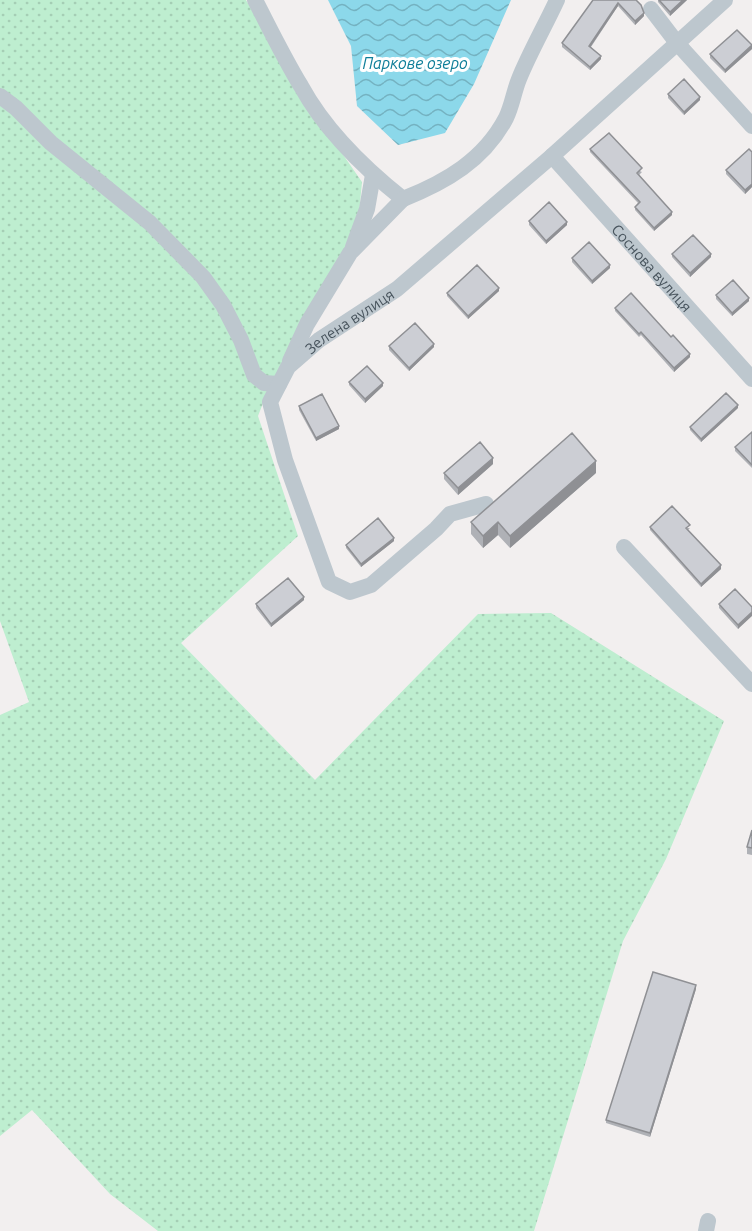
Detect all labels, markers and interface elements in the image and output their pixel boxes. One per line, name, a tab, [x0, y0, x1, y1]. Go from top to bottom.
water label: Паркове озеро	[362, 54, 468, 72]
street label: Соснова вулиця	[609, 220, 696, 315]
street label: Зелена вулиця	[301, 285, 397, 357]

